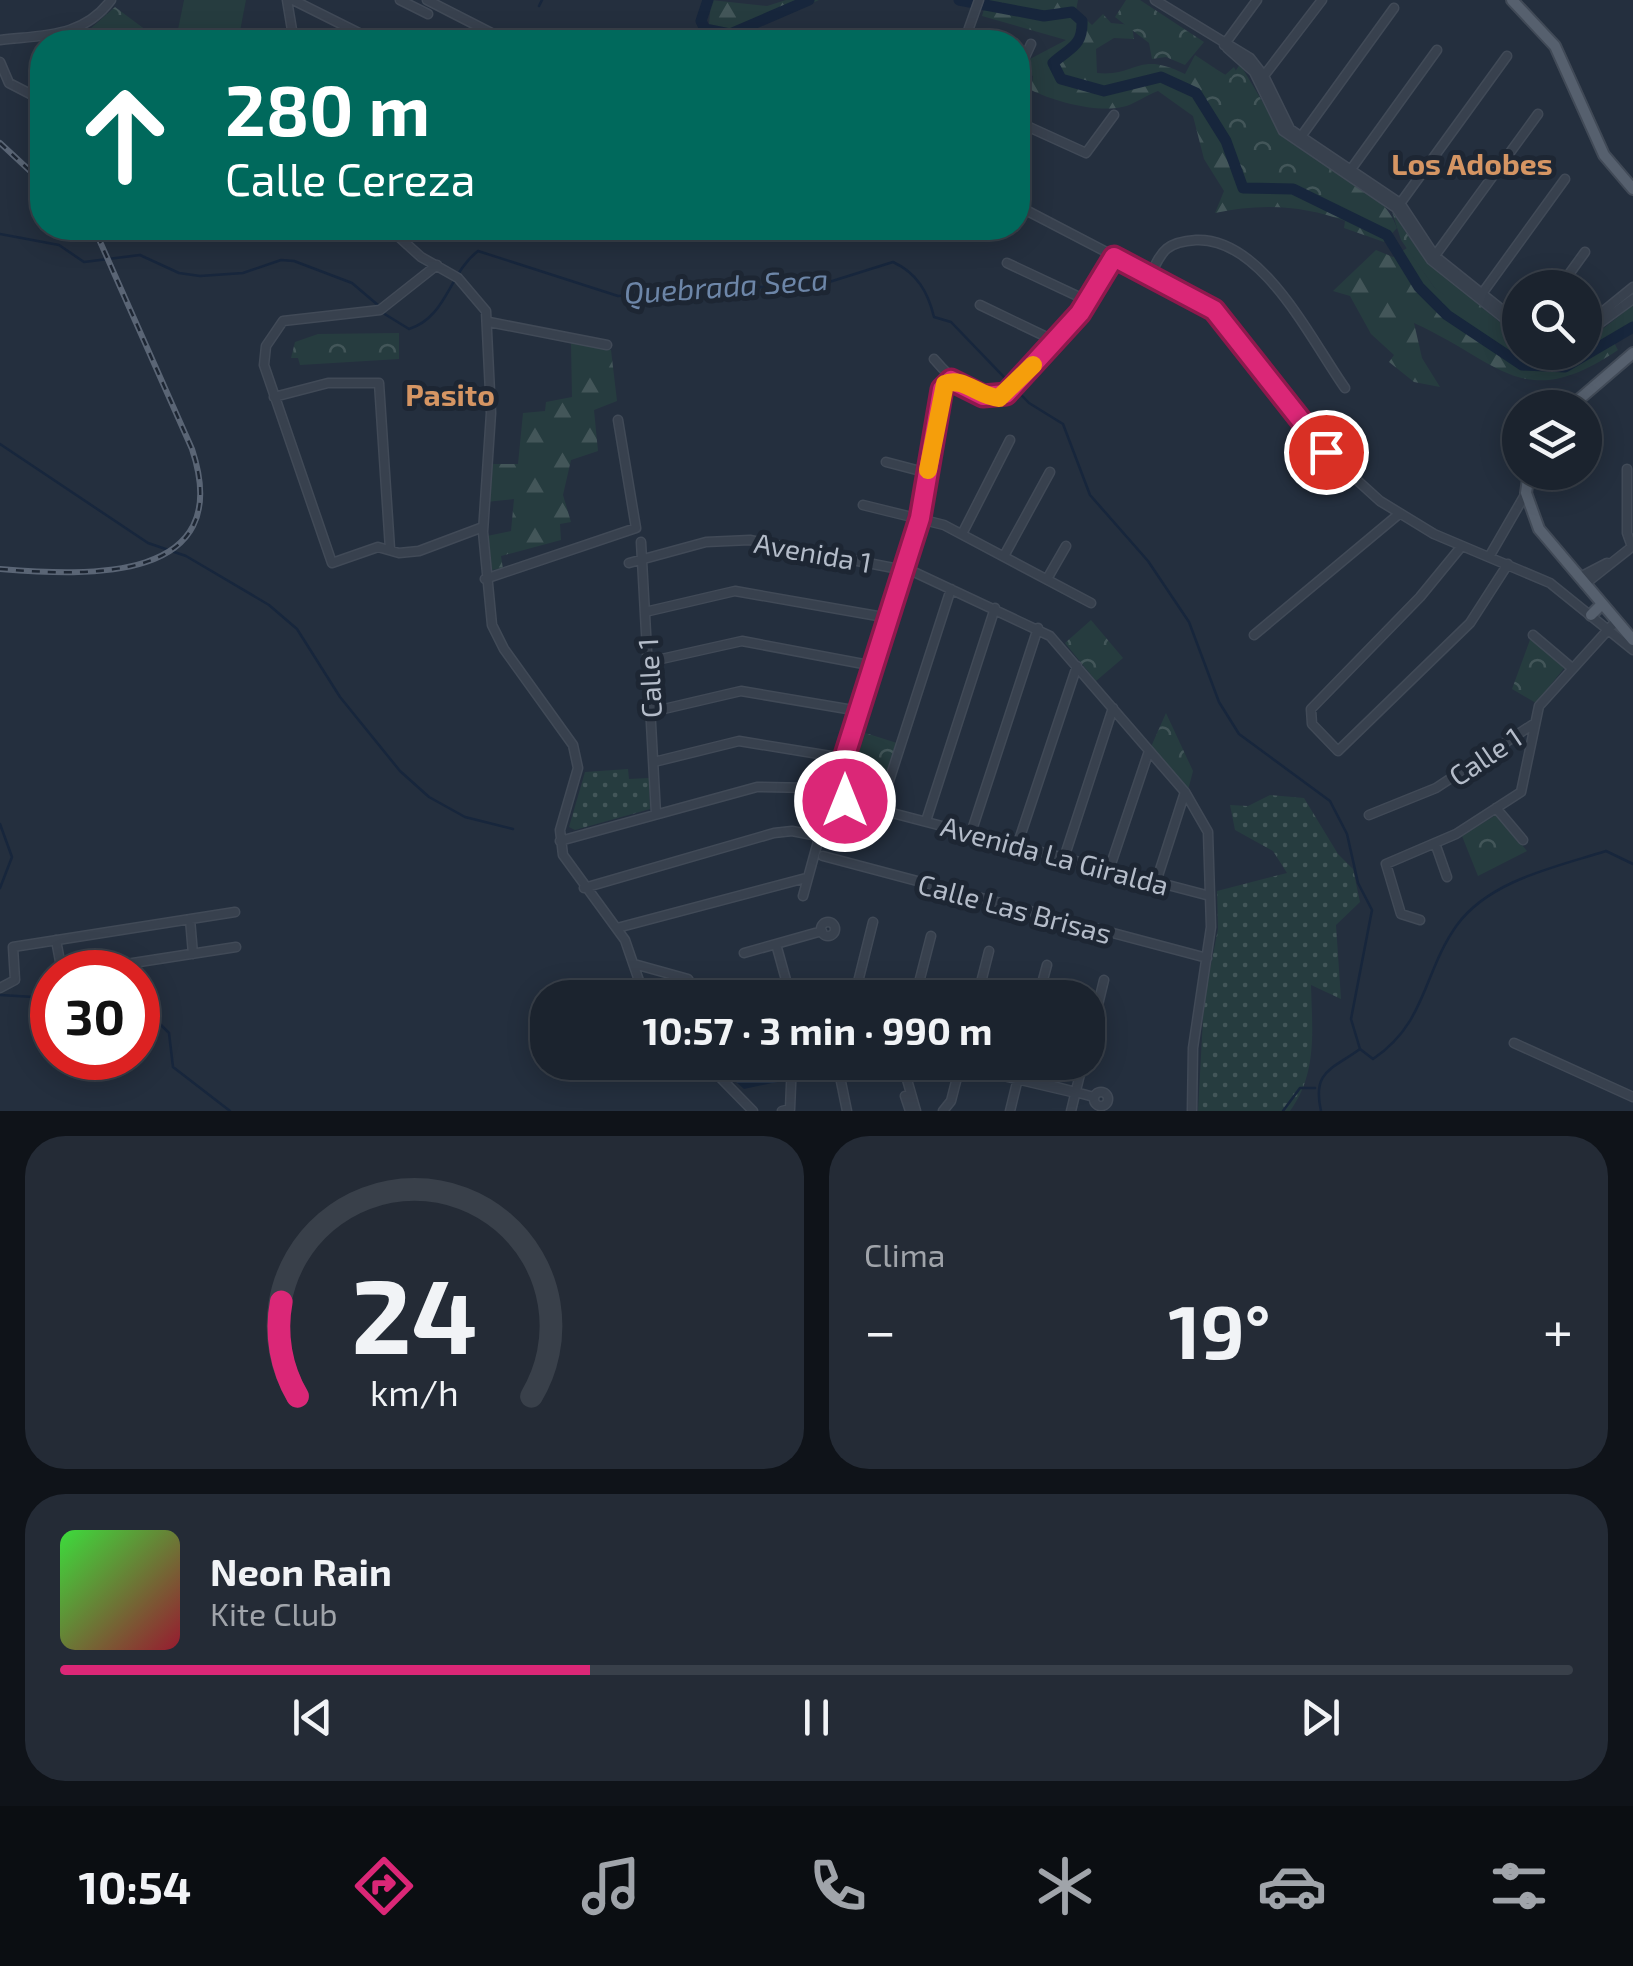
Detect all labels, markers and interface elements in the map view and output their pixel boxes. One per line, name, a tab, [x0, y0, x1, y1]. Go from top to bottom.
text: 280 m	[225, 66, 430, 150]
icon: ahead	[60, 70, 190, 200]
district label: Los Adobes	[1391, 145, 1553, 181]
text: Calle Cereza	[225, 151, 475, 205]
water label: Quebrada Seca	[623, 260, 829, 310]
map controls	[1502, 270, 1602, 490]
button: search	[1502, 270, 1602, 370]
district label: Pasito	[405, 376, 495, 412]
button: layers	[1502, 390, 1602, 490]
pin	[1284, 410, 1369, 495]
icon: arrive	[1299, 425, 1354, 480]
street label: Avenida 1	[752, 525, 874, 579]
street label: Calle 1	[630, 637, 668, 719]
street label: Calle 1	[1442, 719, 1528, 793]
position arrow	[793, 749, 897, 853]
street label: Avenida La Giralda	[937, 808, 1173, 902]
street label: Calle Las Brisas	[915, 866, 1115, 950]
speed limit sign: 30	[30, 950, 160, 1080]
text: 10:57 · 3 min · 990 m	[642, 1007, 993, 1053]
text: Clima	[864, 1235, 945, 1273]
text: 24	[351, 1250, 478, 1375]
text: 19°	[1168, 1284, 1271, 1374]
text: −	[864, 1296, 896, 1362]
text: +	[1543, 1296, 1573, 1362]
text: km/h	[370, 1370, 459, 1413]
text: Neon Rain	[210, 1548, 392, 1594]
text: Kite Club	[210, 1594, 338, 1632]
icon: previous	[285, 1690, 340, 1745]
icon: pause	[789, 1690, 844, 1745]
icon: next	[1293, 1690, 1348, 1745]
icon: directions	[349, 1851, 419, 1921]
icon: music	[576, 1851, 646, 1921]
icon: phone	[803, 1851, 873, 1921]
icon: climate	[1030, 1851, 1100, 1921]
icon: car	[1257, 1851, 1327, 1921]
icon: filters	[1484, 1851, 1554, 1921]
text: 10:54	[79, 1859, 191, 1913]

